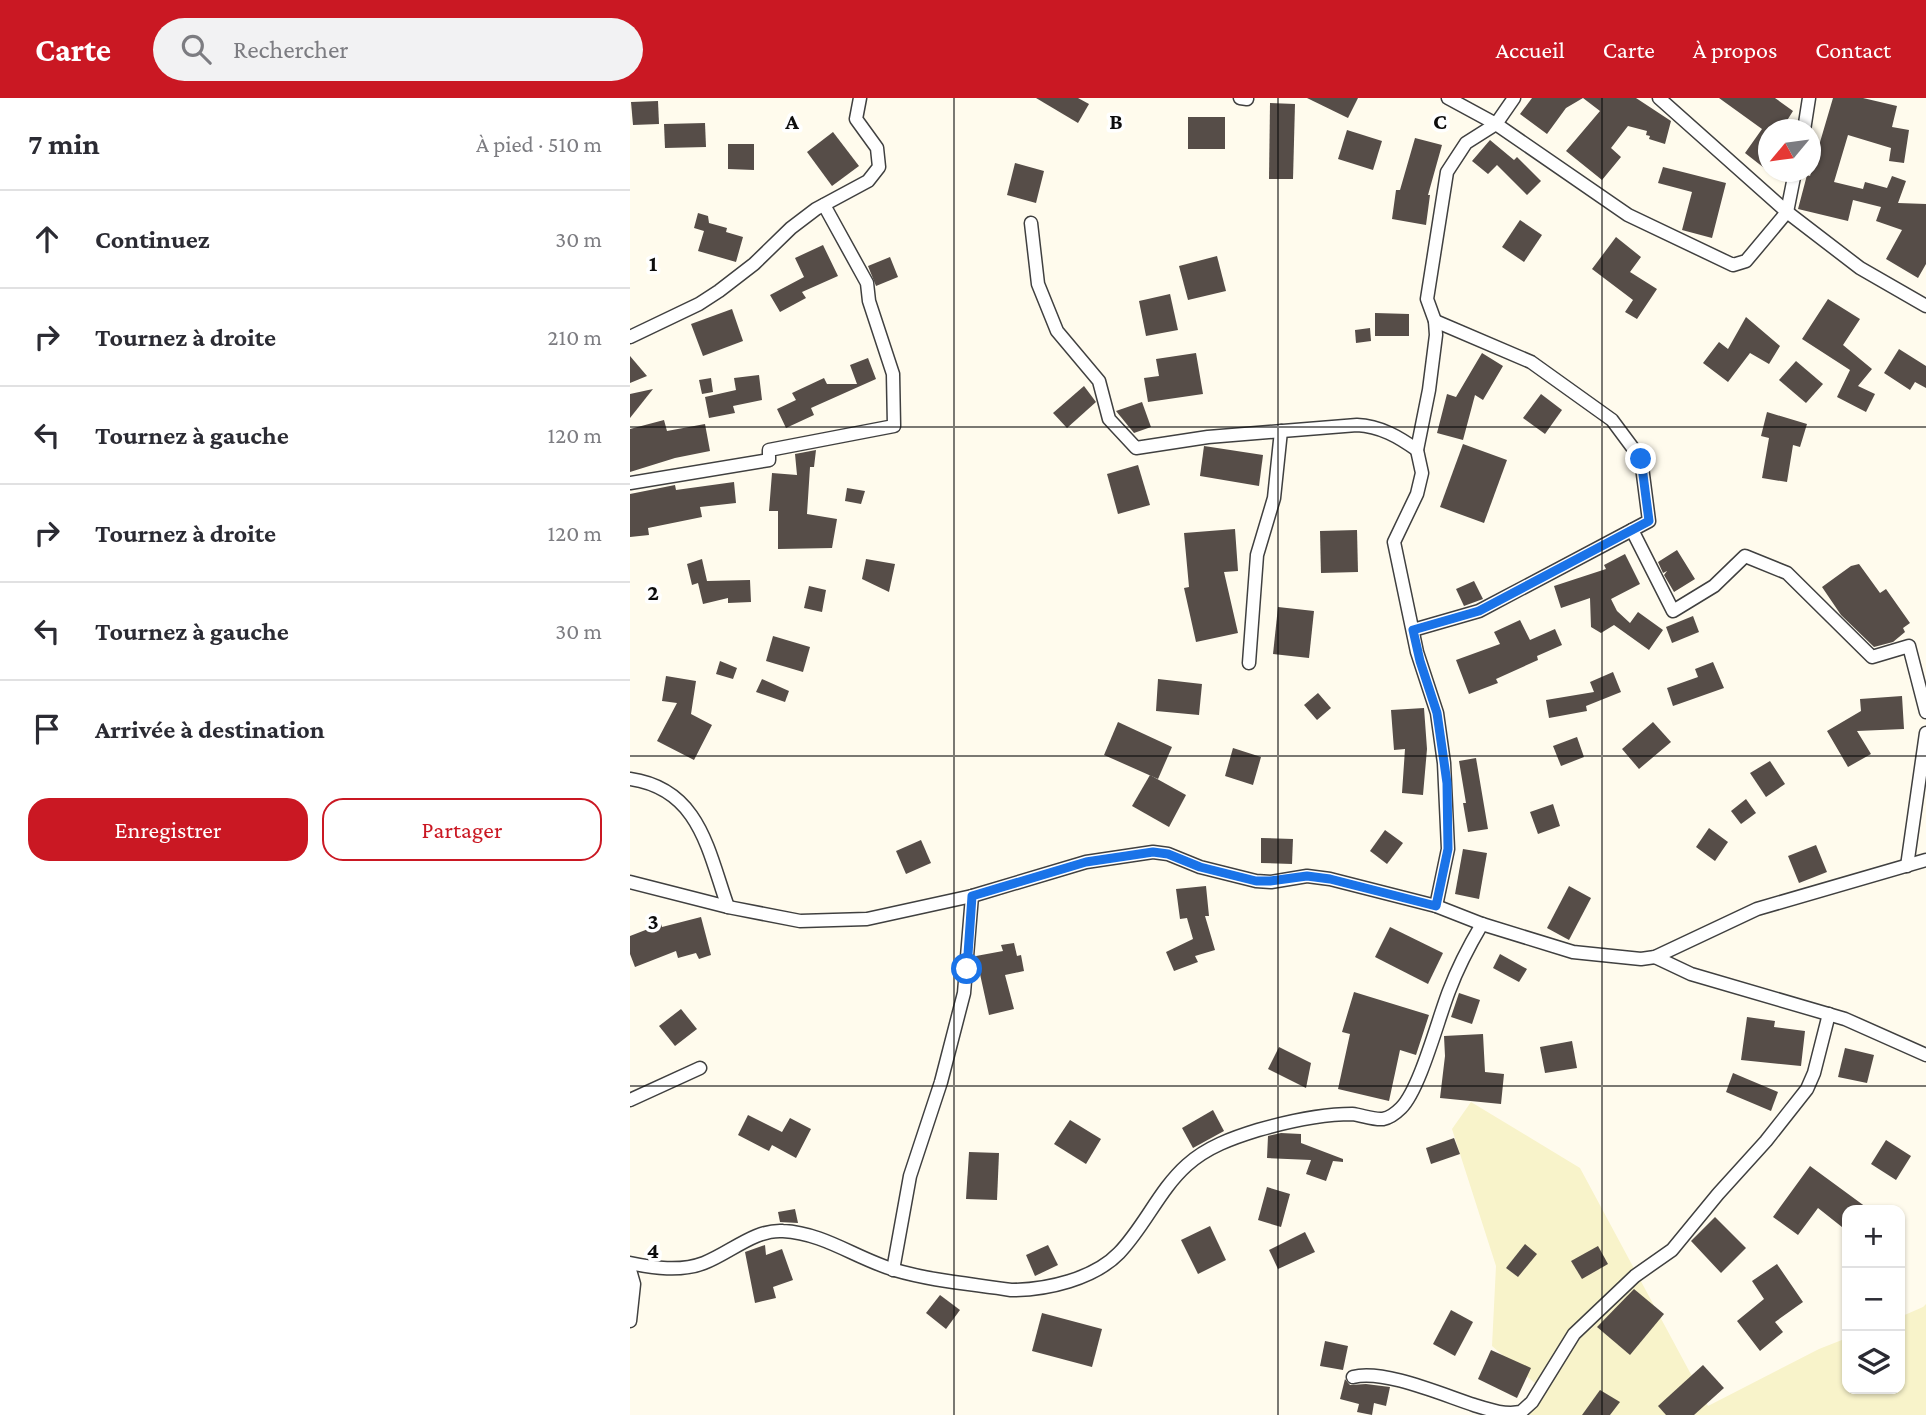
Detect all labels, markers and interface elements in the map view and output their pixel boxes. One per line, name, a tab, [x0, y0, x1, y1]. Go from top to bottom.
search box	[153, 18, 643, 81]
icon: search	[177, 30, 215, 68]
text: Carte	[35, 31, 111, 68]
text: Rechercher	[233, 35, 349, 64]
text: Accueil	[1495, 36, 1565, 63]
text: Carte	[1603, 36, 1655, 63]
text: À propos	[1693, 36, 1777, 63]
text: Contact	[1815, 36, 1891, 63]
text: A	[784, 108, 799, 134]
text: B	[1109, 108, 1123, 134]
text: C	[1433, 108, 1447, 134]
north arrow	[1758, 119, 1821, 182]
text: 7 min	[28, 127, 100, 160]
text: À pied · 510 m	[476, 131, 602, 157]
icon: ahead	[28, 220, 66, 258]
text: Continuez	[95, 225, 210, 254]
text: 30 m	[555, 226, 602, 252]
text: 1	[649, 250, 658, 276]
icon: right	[28, 318, 66, 356]
text: Tournez à droite	[95, 323, 276, 352]
text: 210 m	[548, 324, 602, 350]
icon: left	[28, 416, 66, 454]
text: Tournez à gauche	[95, 421, 289, 450]
text: 120 m	[548, 422, 602, 448]
route end	[1625, 443, 1656, 474]
icon: right	[28, 514, 66, 552]
text: Tournez à droite	[95, 519, 276, 548]
text: 120 m	[548, 520, 602, 546]
text: 2	[647, 579, 659, 605]
icon: left	[28, 612, 66, 650]
text: Tournez à gauche	[95, 617, 289, 646]
text: 30 m	[555, 618, 602, 644]
icon: arrive	[28, 710, 66, 748]
text: Arrivée à destination	[95, 715, 325, 744]
button: Enregistrer	[28, 798, 308, 861]
button: Partager	[322, 798, 602, 861]
text: 3	[647, 908, 659, 934]
route start	[951, 953, 982, 984]
map controls	[1842, 1205, 1905, 1394]
button: +	[1842, 1205, 1905, 1268]
text: 4	[647, 1237, 659, 1263]
button: −	[1842, 1268, 1905, 1331]
button: layers	[1842, 1331, 1905, 1394]

